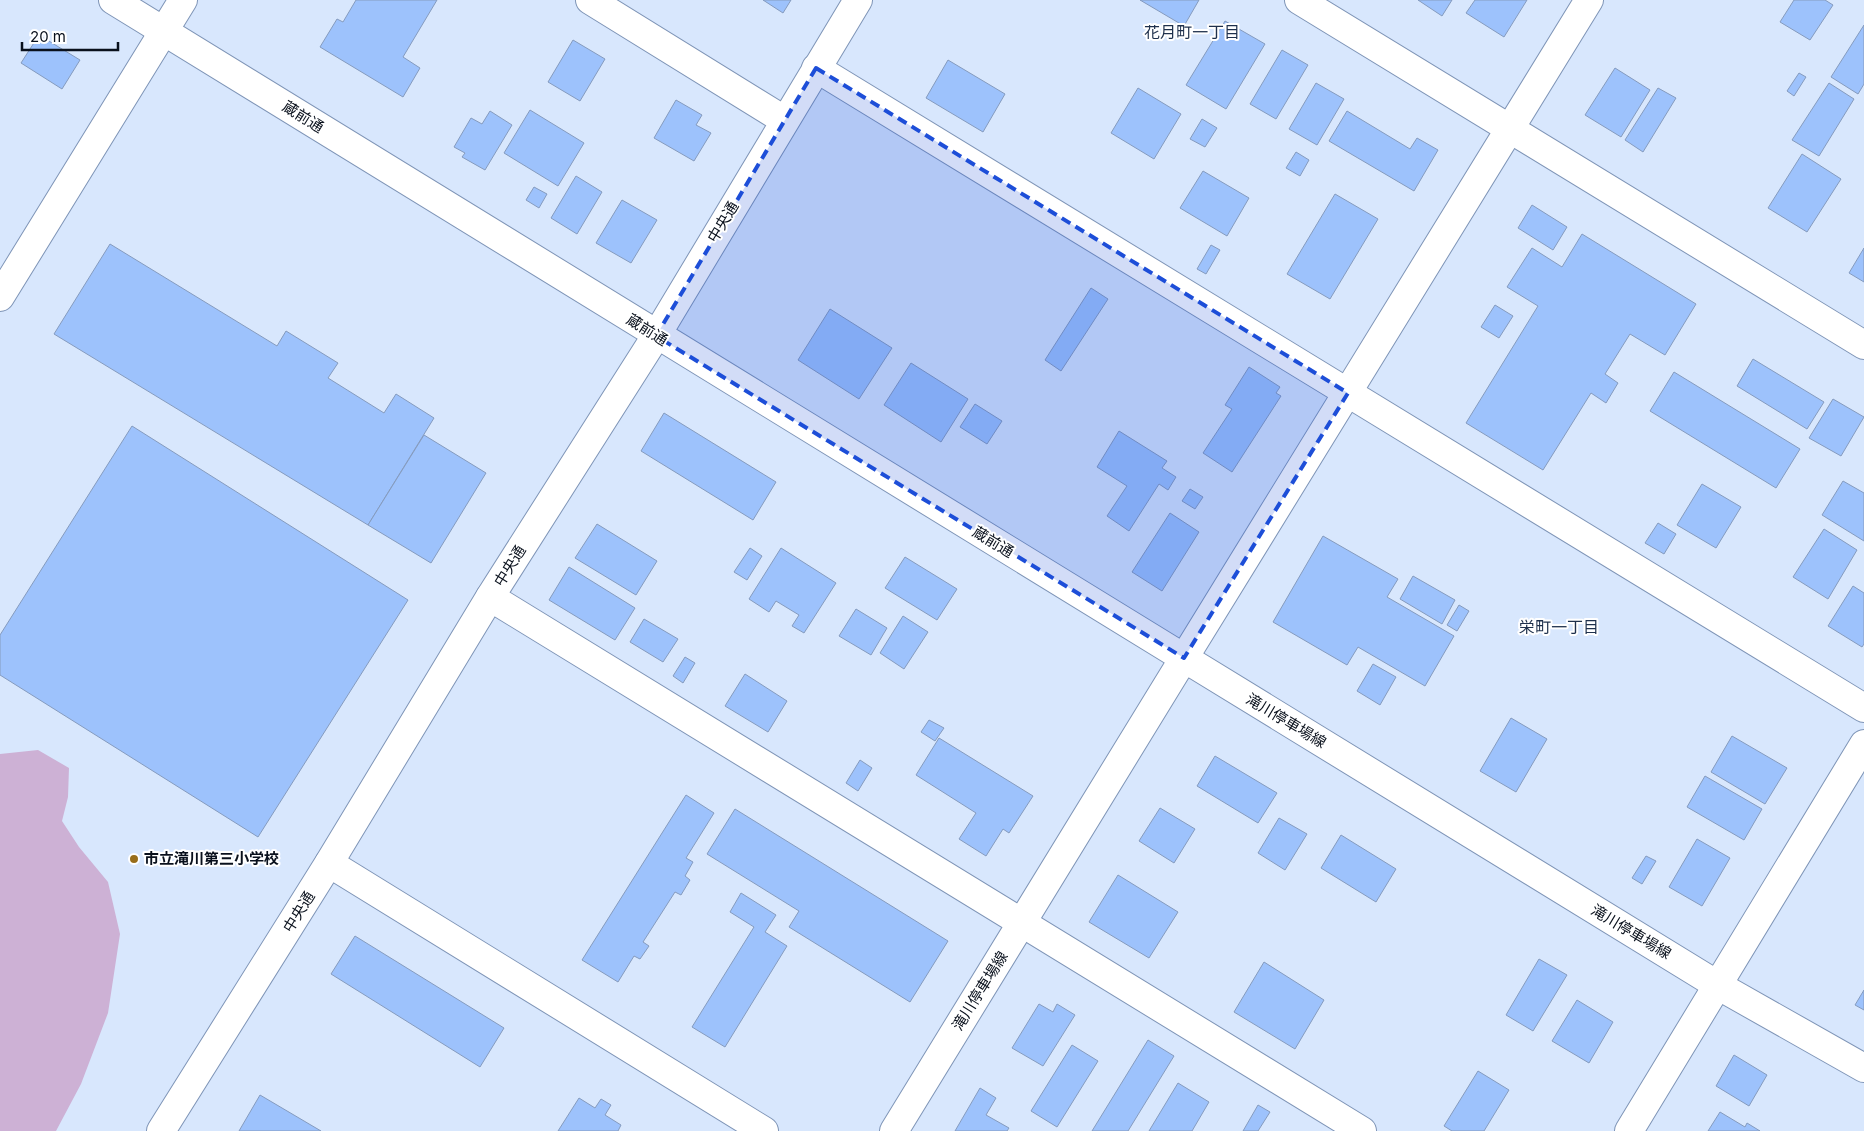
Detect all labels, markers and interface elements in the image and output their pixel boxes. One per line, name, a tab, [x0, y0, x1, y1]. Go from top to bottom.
scale bar	[22, 20, 119, 52]
district label: 花月町一丁目	[1144, 22, 1240, 42]
text: 20 m	[30, 27, 66, 46]
street label: 蔵前通	[279, 97, 327, 137]
street label: 中央通	[703, 198, 742, 246]
street label: 蔵前通	[623, 310, 671, 350]
street label: 蔵前通	[969, 522, 1017, 561]
street label: 中央通	[490, 542, 530, 590]
district label: 栄町一丁目	[1519, 617, 1599, 637]
street label: 滝川停車場線	[1243, 689, 1330, 752]
place label: 市立滝川第三小学校	[144, 849, 279, 868]
marker: 市立滝川第三小学校	[128, 853, 140, 865]
street label: 中央通	[279, 888, 319, 936]
street label: 滝川停車場線	[1588, 900, 1675, 963]
street label: 滝川停車場線	[948, 948, 1011, 1034]

